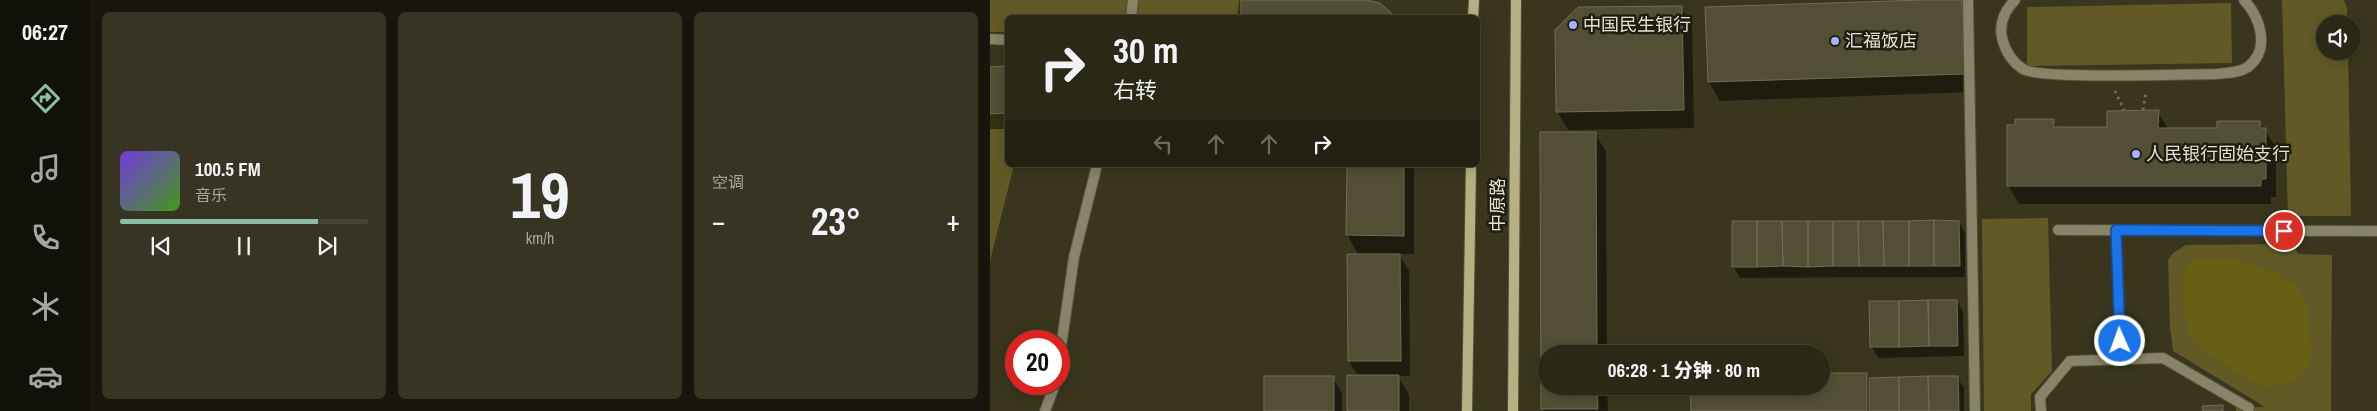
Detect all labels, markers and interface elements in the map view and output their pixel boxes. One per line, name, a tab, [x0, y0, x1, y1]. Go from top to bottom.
place label: 中国民生银行	[1583, 12, 1691, 37]
map controls	[2316, 15, 2361, 60]
button: sound	[2316, 15, 2361, 60]
text: 06:27	[22, 17, 68, 47]
marker: 中国民生银行	[1567, 19, 1579, 31]
text: 30 m	[1113, 27, 1178, 74]
place label: 汇福饭店	[1845, 28, 1917, 53]
icon: right	[1030, 35, 1095, 100]
marker: 汇福饭店	[1829, 35, 1841, 47]
text: 右转	[1113, 75, 1157, 105]
icon: directions	[28, 81, 63, 116]
icon: left	[1149, 130, 1177, 158]
icon: ahead	[1202, 130, 1230, 158]
icon: ahead	[1255, 130, 1283, 158]
icon: right	[1308, 130, 1336, 158]
place label: 人民银行固始支行	[2146, 141, 2290, 166]
marker: 人民银行固始支行	[2130, 148, 2142, 160]
icon: music	[28, 151, 63, 186]
text: 19	[510, 151, 570, 238]
text: 100.5 FM	[195, 156, 261, 182]
text: 空调	[712, 171, 744, 193]
street label: 中原路	[1485, 178, 1510, 232]
text: 音乐	[195, 184, 227, 206]
text: 23°	[811, 196, 861, 247]
text: −	[712, 202, 725, 240]
text: +	[947, 202, 960, 240]
pin	[2263, 210, 2305, 252]
icon: arrive	[2270, 217, 2298, 245]
icon: phone	[28, 220, 63, 255]
text: km/h	[526, 227, 554, 249]
icon: previous	[147, 232, 175, 260]
icon: pause	[230, 232, 258, 260]
icon: next	[313, 232, 341, 260]
icon: climate	[28, 289, 63, 324]
position arrow	[2093, 314, 2145, 366]
speed limit sign: 20	[1005, 330, 1070, 395]
text: 06:28 · 1 分钟 · 80 m	[1608, 357, 1760, 383]
icon: car	[28, 359, 63, 394]

